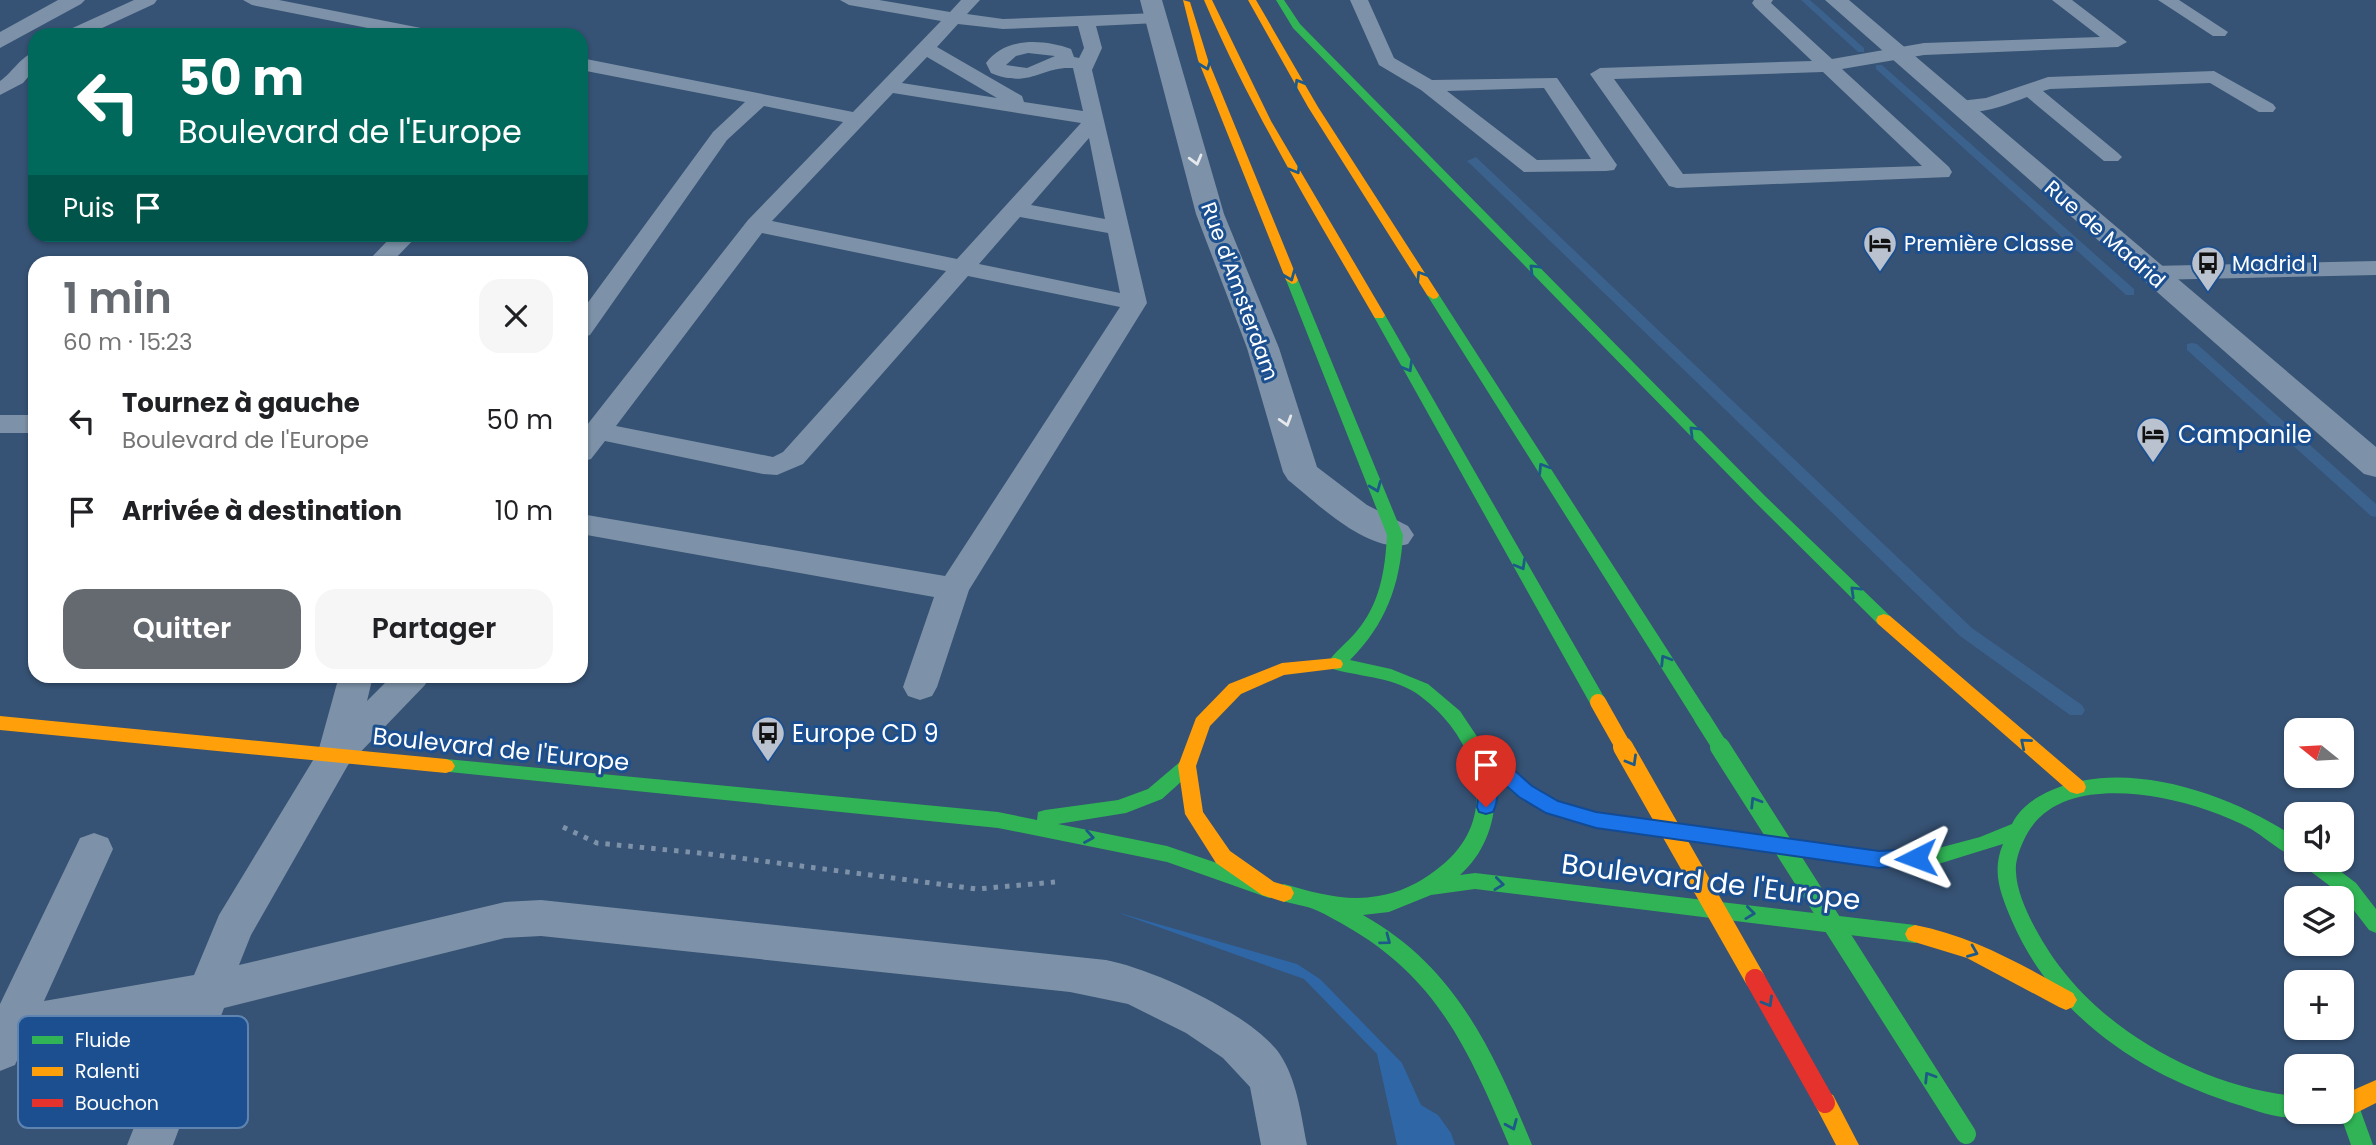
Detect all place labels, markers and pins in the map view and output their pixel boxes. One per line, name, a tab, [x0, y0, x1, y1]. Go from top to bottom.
hotel icon: Première Classe	[1861, 224, 1899, 273]
place label: Première Classe	[1904, 229, 2074, 258]
bus stop icon: Madrid 1	[2189, 244, 2227, 293]
place label: Madrid 1	[2232, 249, 2318, 278]
hotel icon: Campanile	[2134, 415, 2172, 464]
place label: Campanile	[2178, 418, 2312, 451]
bus stop icon: Europe CD 9	[749, 714, 787, 763]
place label: Europe CD 9	[792, 717, 939, 750]
pin	[1456, 735, 1516, 807]

